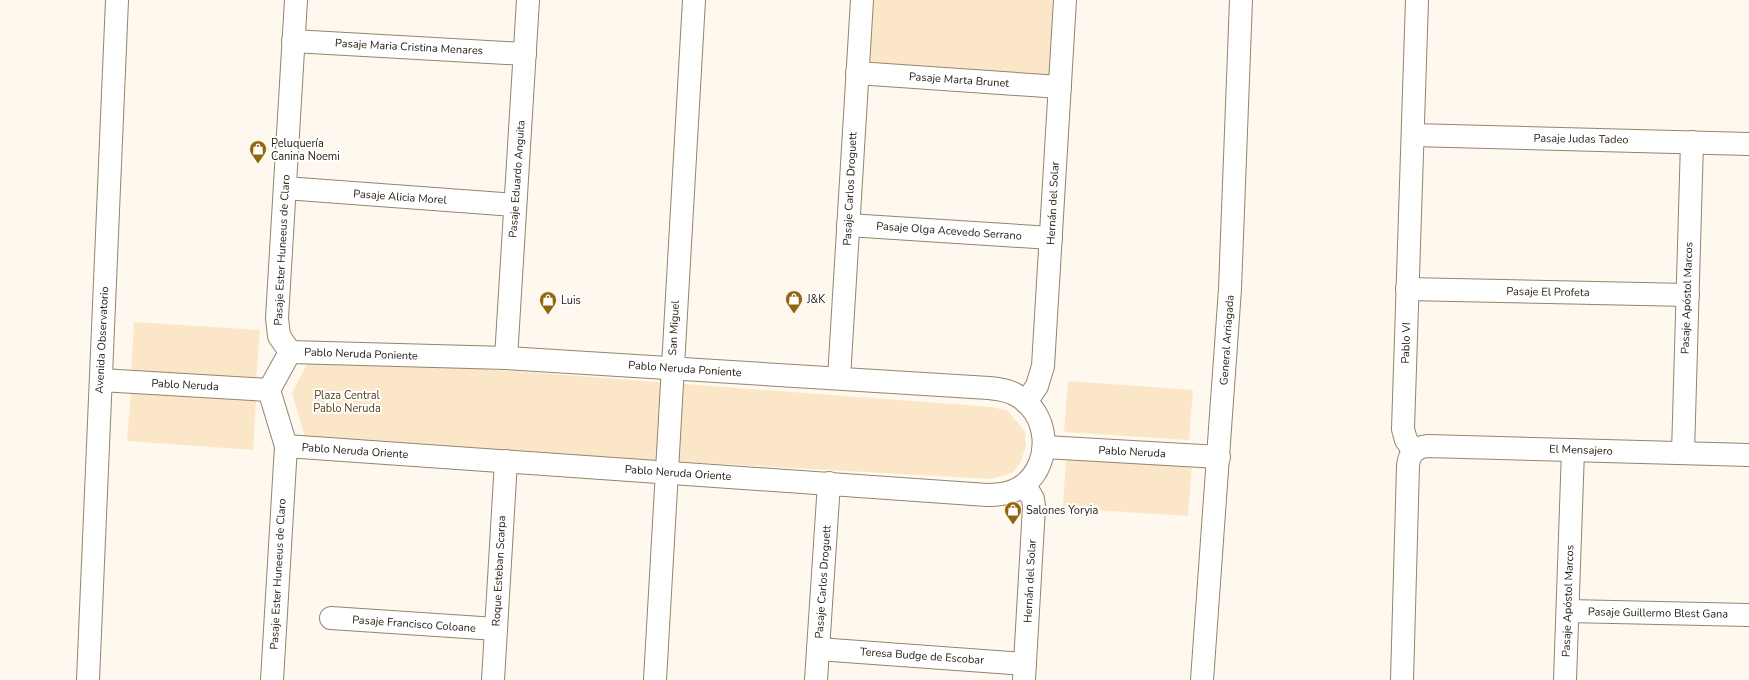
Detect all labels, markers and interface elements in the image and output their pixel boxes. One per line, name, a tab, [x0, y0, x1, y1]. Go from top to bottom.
street label: Pasaje Maria Cristina Menares	[335, 36, 483, 58]
street label: Pasaje Marta Brunet	[908, 69, 1010, 91]
street label: Pasaje Eduardo Anguita	[505, 119, 529, 238]
street label: Pasaje Judas Tadeo	[1533, 131, 1629, 147]
street label: Pasaje Carlos Droguett	[840, 132, 860, 246]
place label: Peluquería Canina Noemi	[271, 136, 340, 164]
shop icon: Peluquería Canina Noemi	[248, 139, 268, 164]
street label: Hernán del Solar	[1043, 161, 1063, 245]
street label: Pasaje Ester Huneeus de Claro	[271, 174, 293, 326]
street label: Pasaje Alicia Morel	[353, 186, 448, 208]
street label: Pasaje Olga Acevedo Serrano	[876, 218, 1022, 244]
street label: Pasaje Apóstol Marcos	[1678, 242, 1696, 354]
street label: Pasaje El Profeta	[1506, 284, 1590, 300]
street label: Avenida Observatorio	[92, 286, 112, 394]
shop icon: J&K	[784, 289, 804, 314]
shop icon: Luis	[538, 290, 558, 315]
place label: J&K	[806, 292, 826, 307]
place label: Luis	[561, 293, 581, 308]
street label: General Arriagada	[1216, 294, 1238, 386]
street label: San Miguel	[665, 299, 683, 356]
street label: Pablo VI	[1398, 322, 1414, 364]
street label: Pablo Neruda Poniente	[304, 345, 418, 363]
street label: Pablo Neruda Poniente	[628, 358, 742, 380]
street label: Pablo Neruda	[151, 376, 219, 394]
park label: Plaza Central Pablo Neruda	[313, 388, 381, 416]
street label: Pablo Neruda Oriente	[301, 440, 409, 462]
street label: El Mensajero	[1549, 441, 1613, 459]
street label: Pablo Neruda	[1098, 443, 1166, 461]
street label: Pablo Neruda Oriente	[624, 462, 732, 484]
street label: Pasaje Ester Huneeus de Claro	[267, 498, 289, 650]
shop icon: Salones Yoryia	[1003, 500, 1023, 525]
place label: Salones Yoryia	[1026, 503, 1098, 518]
street label: Roque Esteban Scarpa	[489, 515, 509, 627]
street label: Pasaje Carlos Droguett	[812, 525, 834, 639]
street label: Hernán del Solar	[1020, 539, 1040, 623]
street label: Pasaje Apóstol Marcos	[1559, 545, 1577, 657]
street label: Pasaje Guillermo Blest Gana	[1588, 604, 1729, 622]
street label: Pasaje Francisco Coloane	[352, 612, 477, 636]
street label: Teresa Budge de Escobar	[859, 644, 985, 668]

